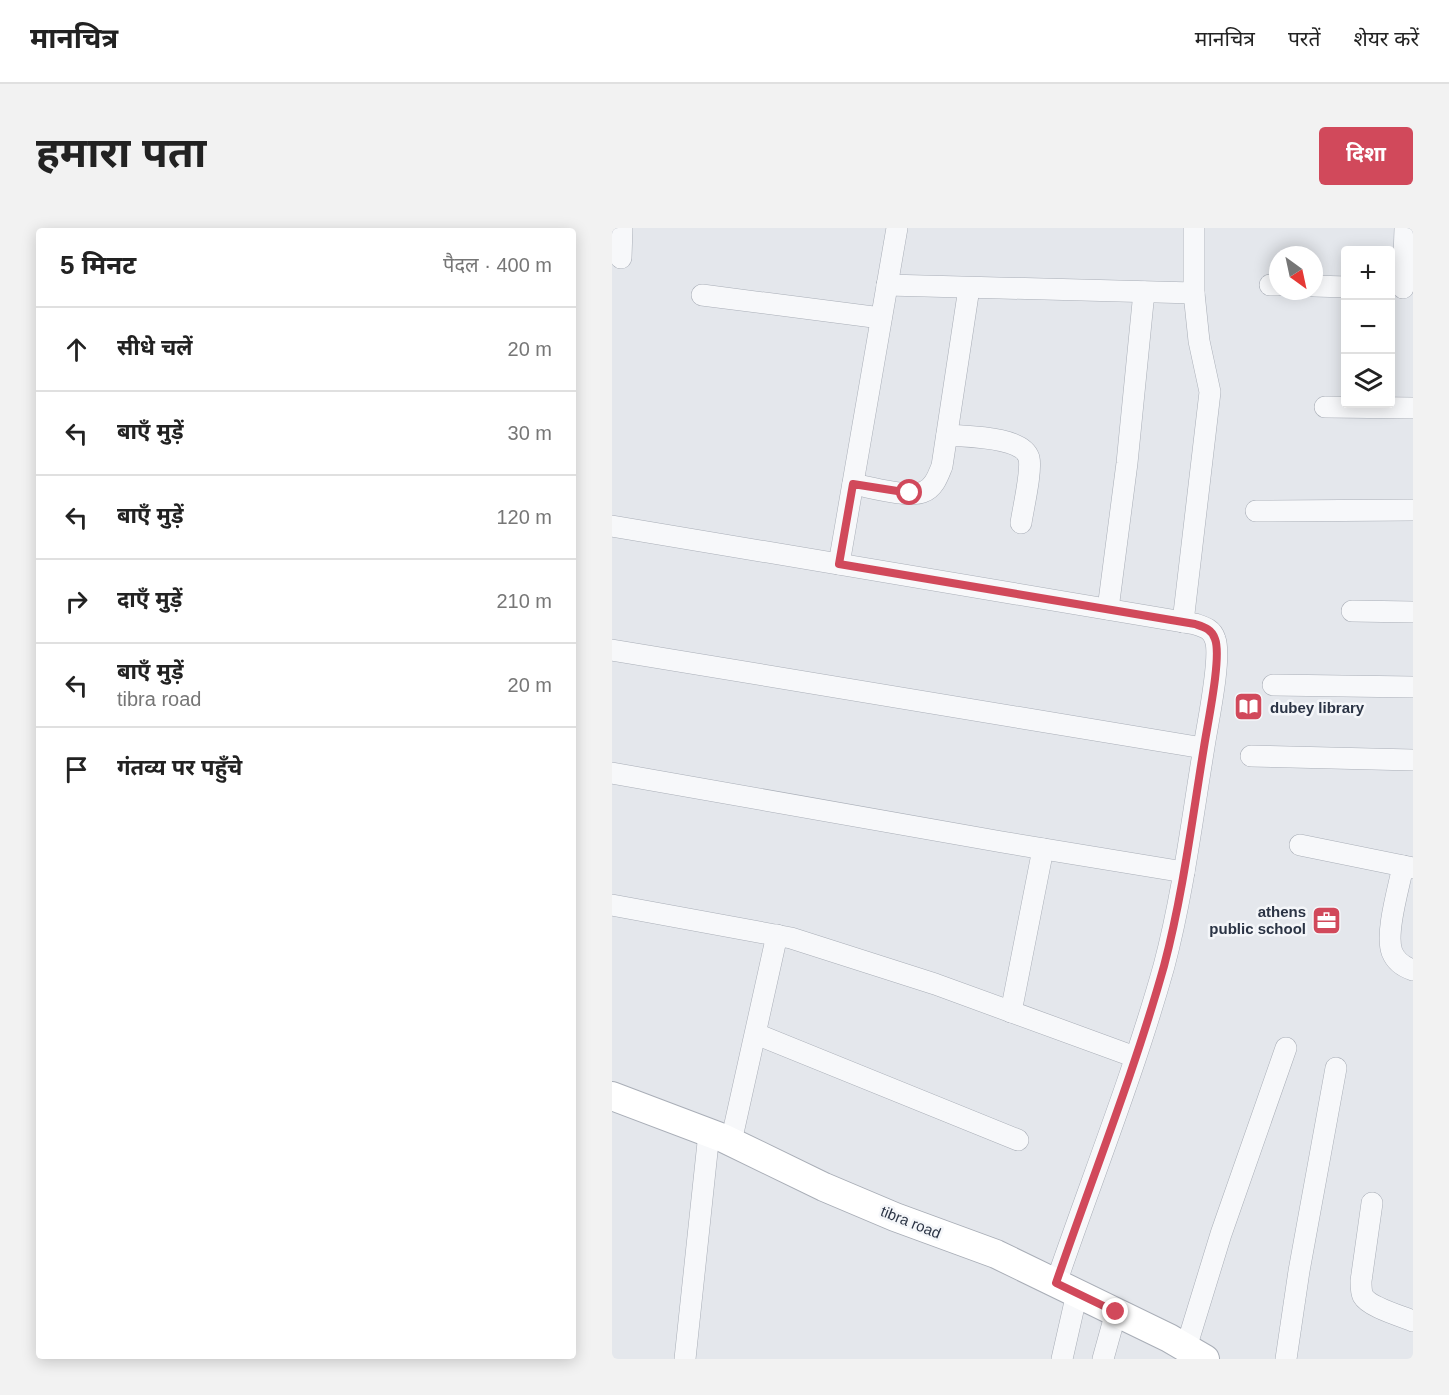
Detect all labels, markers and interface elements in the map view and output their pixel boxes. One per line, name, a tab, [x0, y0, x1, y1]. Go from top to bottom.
text: मानचित्र	[30, 23, 118, 54]
text: मानचित्र	[1195, 27, 1255, 50]
text: परतें	[1288, 27, 1320, 50]
text: शेयर करें	[1353, 27, 1419, 50]
button: दिशा	[1319, 127, 1413, 185]
text: हमारा पता	[36, 129, 206, 176]
north arrow	[1269, 246, 1323, 300]
map controls	[1341, 246, 1395, 408]
button: +	[1341, 246, 1395, 300]
text: 5 मिनट	[60, 250, 136, 280]
text: पैदल · 400 m	[443, 254, 552, 276]
button: −	[1341, 300, 1395, 354]
icon: ahead	[60, 333, 93, 366]
text: सीधे चलें	[117, 335, 192, 360]
text: 20 m	[508, 338, 552, 360]
button: layers	[1341, 354, 1395, 408]
icon: left	[60, 417, 93, 450]
text: बाएँ मुड़ें	[117, 419, 183, 444]
text: 30 m	[508, 422, 552, 444]
route start	[896, 479, 922, 505]
icon: left	[60, 501, 93, 534]
text: बाएँ मुड़ें	[117, 503, 183, 528]
text: 120 m	[496, 506, 552, 528]
icon: right	[60, 585, 93, 618]
text: दाएँ मुड़ें	[117, 587, 182, 612]
text: 210 m	[496, 590, 552, 612]
text: बाएँ मुड़ें	[117, 659, 183, 684]
icon: left	[60, 669, 93, 702]
text: 20 m	[508, 674, 552, 696]
text: tibra road	[117, 688, 202, 710]
library icon: dubey library	[1233, 691, 1265, 723]
place label: dubey library	[1270, 699, 1365, 716]
icon: arrive	[60, 753, 93, 786]
text: गंतव्य पर पहुँचे	[117, 755, 242, 780]
place label: athens public school	[1209, 903, 1306, 937]
office icon: athens public school	[1311, 904, 1343, 936]
street label: tibra road	[878, 1202, 944, 1242]
route end	[1102, 1298, 1128, 1324]

